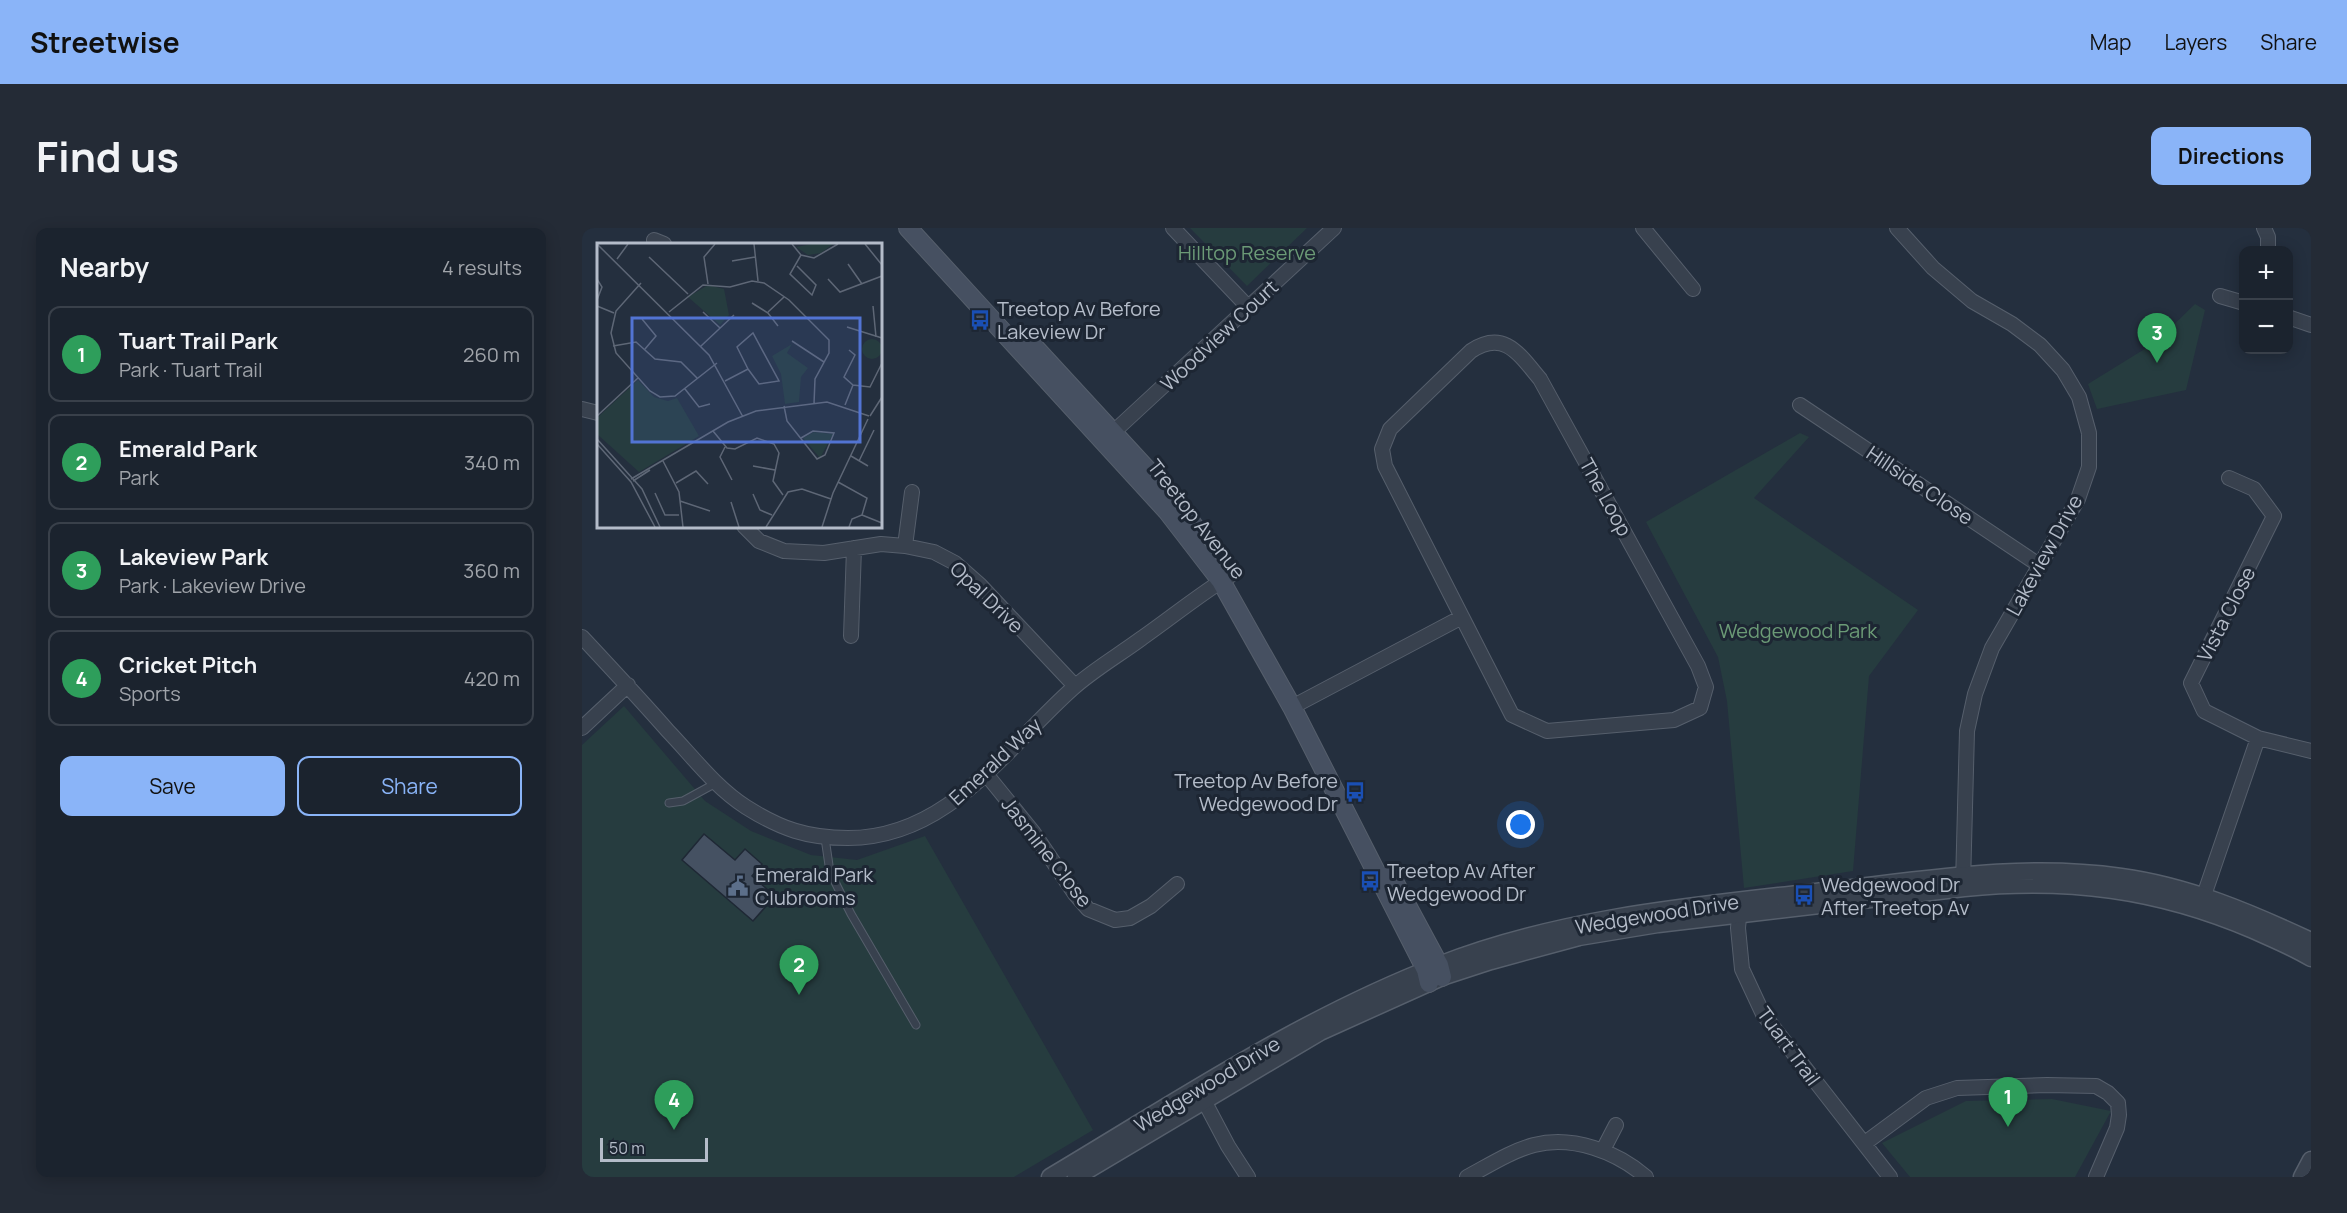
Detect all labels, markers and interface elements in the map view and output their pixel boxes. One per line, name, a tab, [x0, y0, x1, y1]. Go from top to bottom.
text: Streetwise	[30, 23, 180, 61]
text: Map	[2090, 28, 2131, 56]
text: Layers	[2164, 28, 2227, 56]
text: Share	[2260, 28, 2317, 56]
text: Find us	[36, 127, 179, 185]
button: Directions	[2151, 127, 2311, 185]
park label: Hilltop Reserve	[1178, 239, 1316, 266]
inset map	[597, 243, 882, 528]
map controls	[2239, 246, 2293, 354]
button: +	[2239, 246, 2293, 300]
text: Nearby	[60, 249, 149, 285]
text: 4 results	[442, 254, 522, 281]
street label: Woodview Court	[1154, 273, 1284, 397]
place label: Treetop Av Before Lakeview Dr	[997, 295, 1161, 345]
button: −	[2239, 300, 2293, 354]
bus stop icon: Treetop Av Before Lakeview Dr	[968, 308, 992, 332]
pin: 3	[2138, 314, 2176, 363]
text: Tuart Trail Park	[119, 326, 278, 356]
text: 1	[77, 341, 86, 368]
text: 260 m	[463, 341, 520, 368]
text: Park · Tuart Trail	[119, 356, 263, 383]
text: Emerald Park	[119, 434, 257, 464]
street label: Hillside Close	[1861, 439, 1979, 531]
text: 2	[76, 449, 87, 476]
text: 340 m	[464, 449, 520, 476]
street label: The Loop	[1574, 453, 1639, 541]
street label: Treetop Avenue	[1142, 454, 1252, 584]
text: Park	[119, 464, 159, 491]
street label: Lakeview Drive	[2000, 490, 2088, 620]
text: Lakeview Park	[119, 542, 268, 572]
street label: Opal Drive	[944, 555, 1030, 639]
text: 3	[76, 557, 87, 584]
text: 360 m	[463, 557, 520, 584]
street label: Vista Close	[2191, 562, 2261, 666]
text: Park · Lakeview Drive	[119, 572, 306, 599]
park label: Wedgewood Park	[1719, 617, 1878, 644]
text: Cricket Pitch	[119, 650, 257, 680]
text: 4	[75, 665, 88, 692]
text: 420 m	[464, 665, 520, 692]
text: Sports	[119, 680, 181, 707]
street label: Emerald Way	[943, 711, 1047, 811]
button: Save	[60, 756, 285, 816]
button: Share	[297, 756, 522, 816]
place label: Treetop Av Before Wedgewood Dr	[1174, 767, 1338, 817]
bus stop icon: Treetop Av Before Wedgewood Dr	[1343, 780, 1367, 804]
street label: Jasmine Close	[995, 791, 1099, 913]
your location	[1506, 810, 1535, 839]
place label: Treetop Av After Wedgewood Dr	[1387, 857, 1535, 907]
place label: Emerald Park Clubrooms	[755, 861, 874, 911]
bus stop icon: Treetop Av After Wedgewood Dr	[1358, 869, 1382, 893]
place label: Wedgewood Dr After Treetop Av	[1821, 871, 1969, 921]
public building icon: Emerald Park Clubrooms	[726, 874, 750, 898]
bus stop icon: Wedgewood Dr After Treetop Av	[1792, 883, 1816, 907]
street label: Wedgewood Drive	[1573, 888, 1741, 940]
pin: 2	[780, 946, 818, 995]
street label: Tuart Trail	[1751, 1001, 1827, 1091]
street label: Wedgewood Drive	[1129, 1030, 1285, 1138]
pin: 1	[1988, 1078, 2028, 1127]
pin: 4	[654, 1080, 694, 1130]
scale bar	[600, 1135, 708, 1162]
text: 50 m	[609, 1137, 645, 1159]

